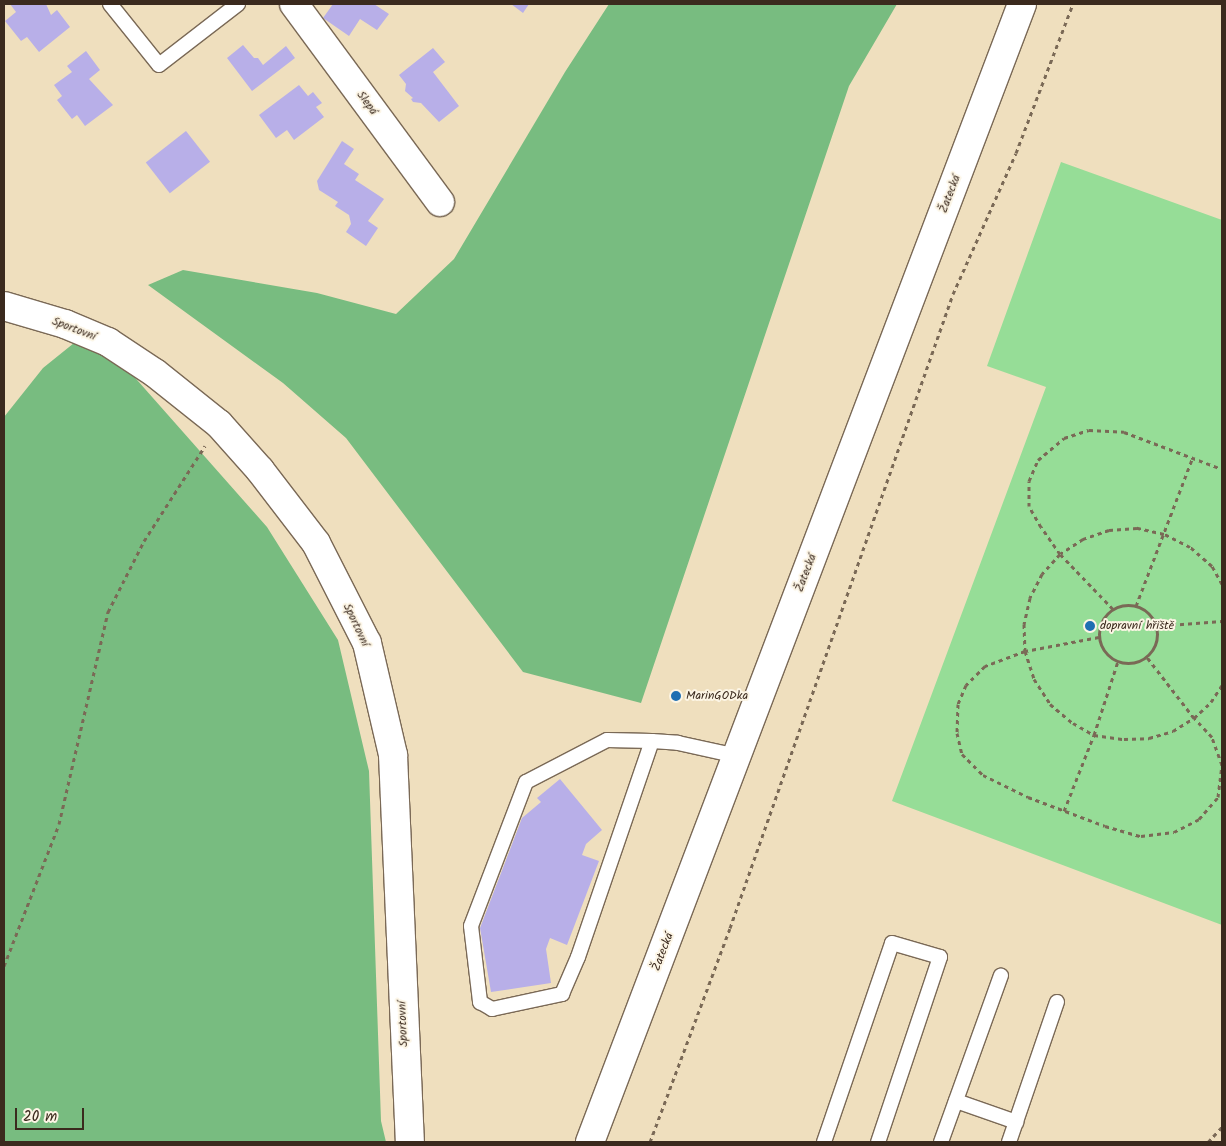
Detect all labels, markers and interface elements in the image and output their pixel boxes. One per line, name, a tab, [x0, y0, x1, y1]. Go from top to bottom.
street label: Slepá	[354, 88, 380, 118]
street label: Žatecká	[936, 173, 964, 215]
street label: Sportovní	[50, 314, 98, 344]
street label: Žatecká	[792, 552, 820, 594]
street label: Sportovní	[340, 601, 372, 649]
place label: dopravní hřiště	[1100, 619, 1174, 633]
marker: dopravní hřiště	[1084, 620, 1096, 632]
place label: MarinGODka	[686, 689, 748, 703]
marker: MarinGODka	[670, 690, 682, 702]
street label: Žatecká	[649, 931, 677, 973]
street label: Sportovní	[395, 1001, 411, 1047]
scale bar	[18, 1098, 86, 1130]
text: 20 m	[23, 1105, 57, 1129]

